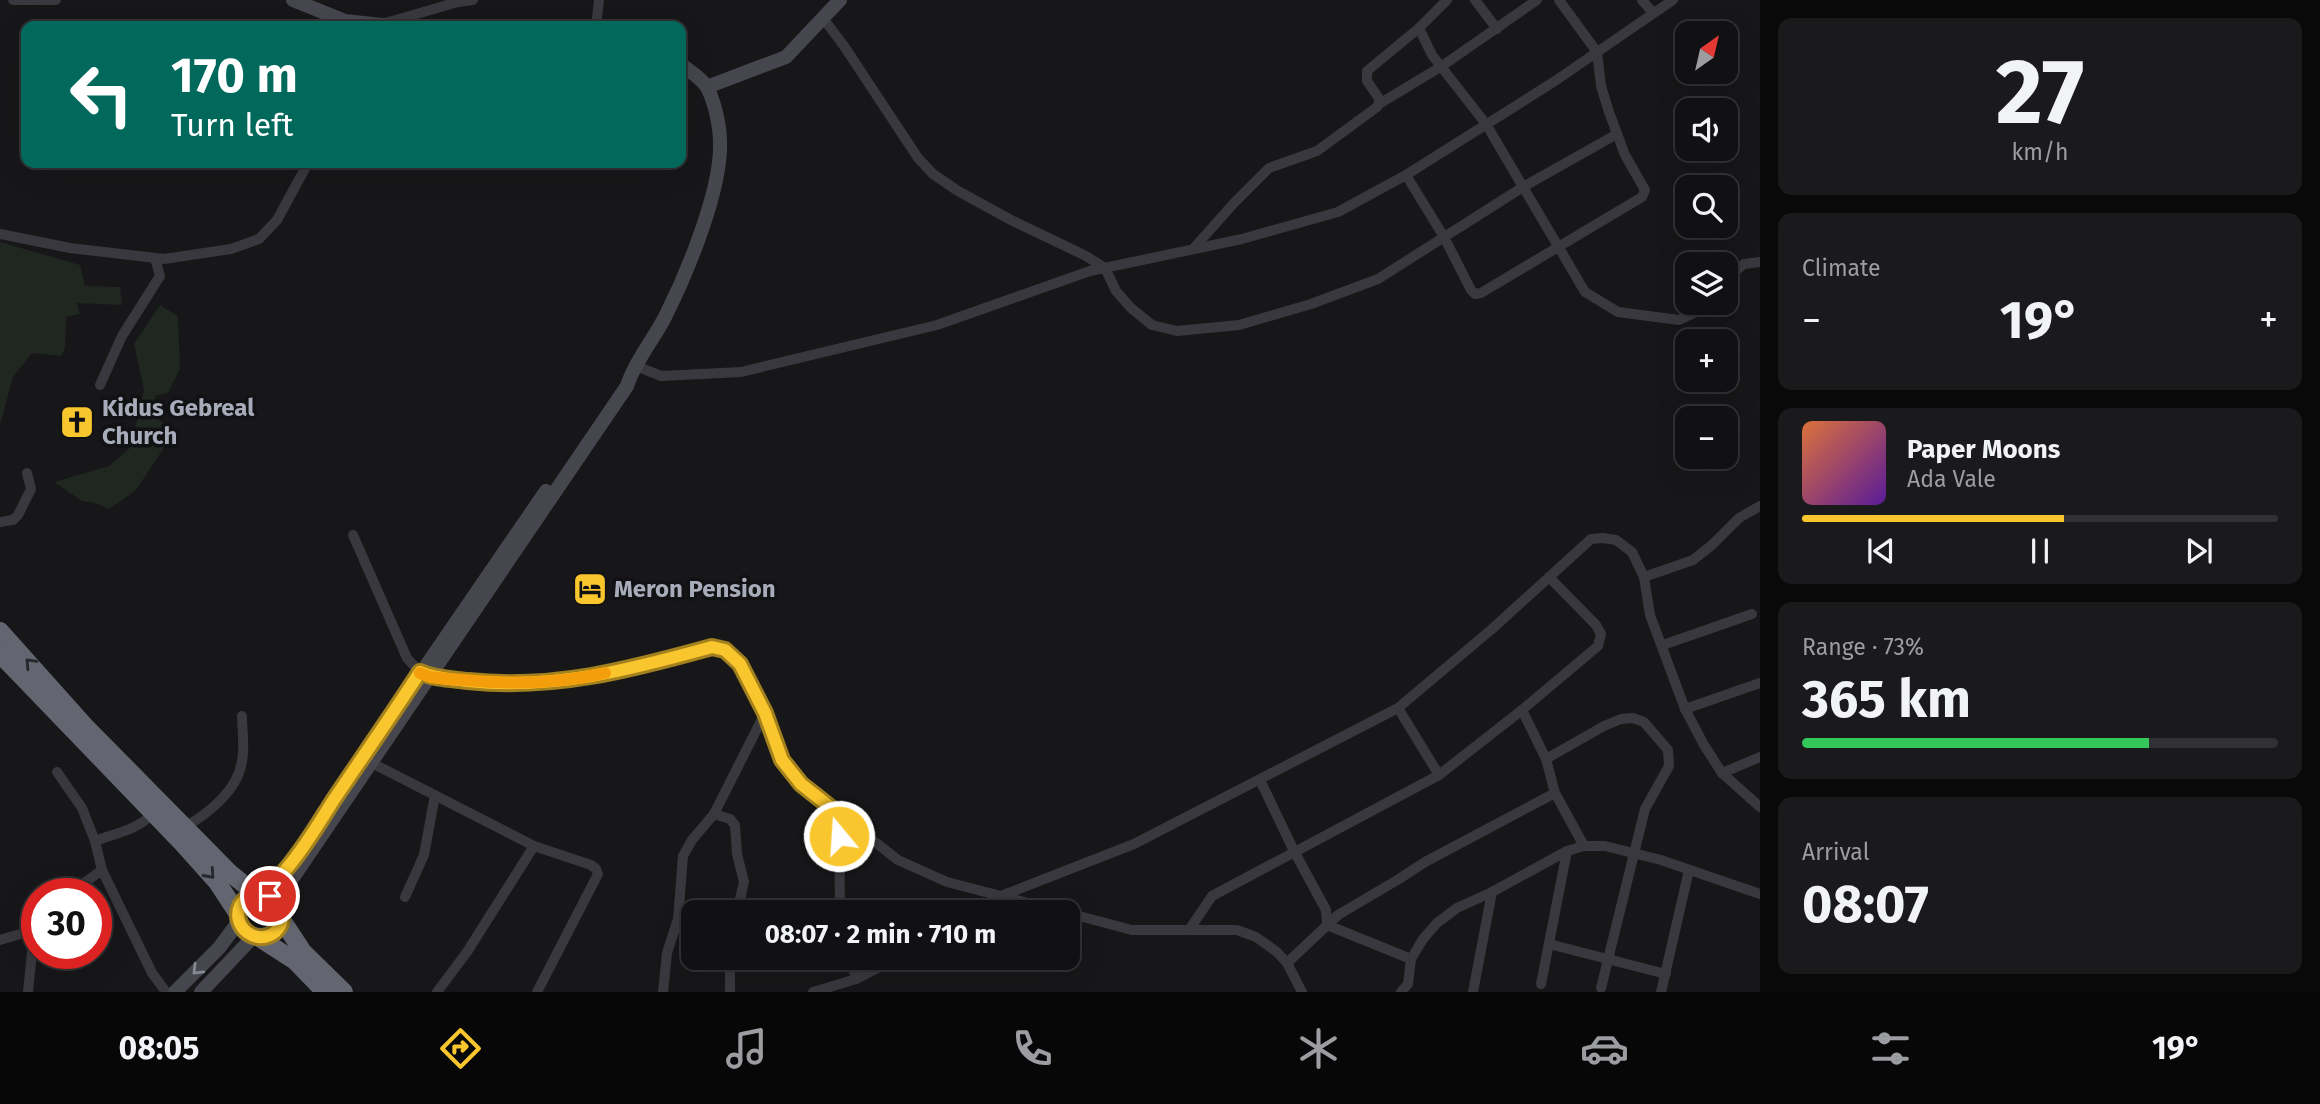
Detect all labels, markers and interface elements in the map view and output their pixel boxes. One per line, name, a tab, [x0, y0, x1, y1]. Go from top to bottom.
north arrow	[1675, 21, 1738, 84]
map controls	[1675, 21, 1738, 469]
text: 27	[1996, 38, 2084, 147]
text: 170 m	[171, 46, 298, 105]
icon: left	[56, 49, 147, 140]
button: sound	[1675, 98, 1738, 161]
text: Turn left	[171, 106, 293, 144]
text: km/h	[2012, 138, 2068, 166]
button: search	[1675, 175, 1738, 238]
button: layers	[1675, 252, 1738, 315]
text: Climate	[1802, 254, 1881, 282]
text: 19°	[2000, 289, 2080, 352]
text: −	[1802, 297, 1821, 343]
text: +	[2259, 297, 2278, 343]
button: +	[1675, 329, 1738, 392]
place label: Kidus Gebreal Church	[102, 394, 255, 450]
church icon: Kidus Gebreal Church	[58, 403, 96, 441]
button: −	[1675, 406, 1738, 469]
text: Paper Moons	[1907, 434, 2060, 465]
text: Ada Vale	[1907, 465, 1996, 493]
icon: previous	[1862, 532, 1900, 570]
icon: pause	[2021, 532, 2059, 570]
icon: next	[2180, 532, 2218, 570]
hotel icon: Meron Pension	[571, 570, 609, 608]
place label: Meron Pension	[614, 575, 776, 603]
text: Range · 73%	[1802, 633, 1924, 661]
one-way arrow	[25, 658, 38, 671]
text: 365 km	[1802, 668, 1971, 731]
position arrow	[802, 799, 876, 873]
text: Arrival	[1802, 838, 1869, 866]
one-way arrow	[202, 866, 214, 879]
pin	[240, 866, 300, 926]
text: 08:07	[1802, 873, 1929, 936]
icon: arrive	[251, 877, 289, 915]
speed limit sign: 30	[21, 878, 112, 969]
text: 08:07 · 2 min · 710 m	[765, 919, 996, 950]
one-way arrow	[192, 962, 205, 975]
icon: directions	[436, 1024, 485, 1073]
icon: music	[722, 1024, 771, 1073]
icon: phone	[1008, 1024, 1057, 1073]
icon: climate	[1294, 1024, 1343, 1073]
icon: car	[1580, 1024, 1629, 1073]
icon: filters	[1866, 1024, 1915, 1073]
text: 08:05	[118, 1029, 199, 1067]
text: 19°	[2152, 1029, 2201, 1067]

